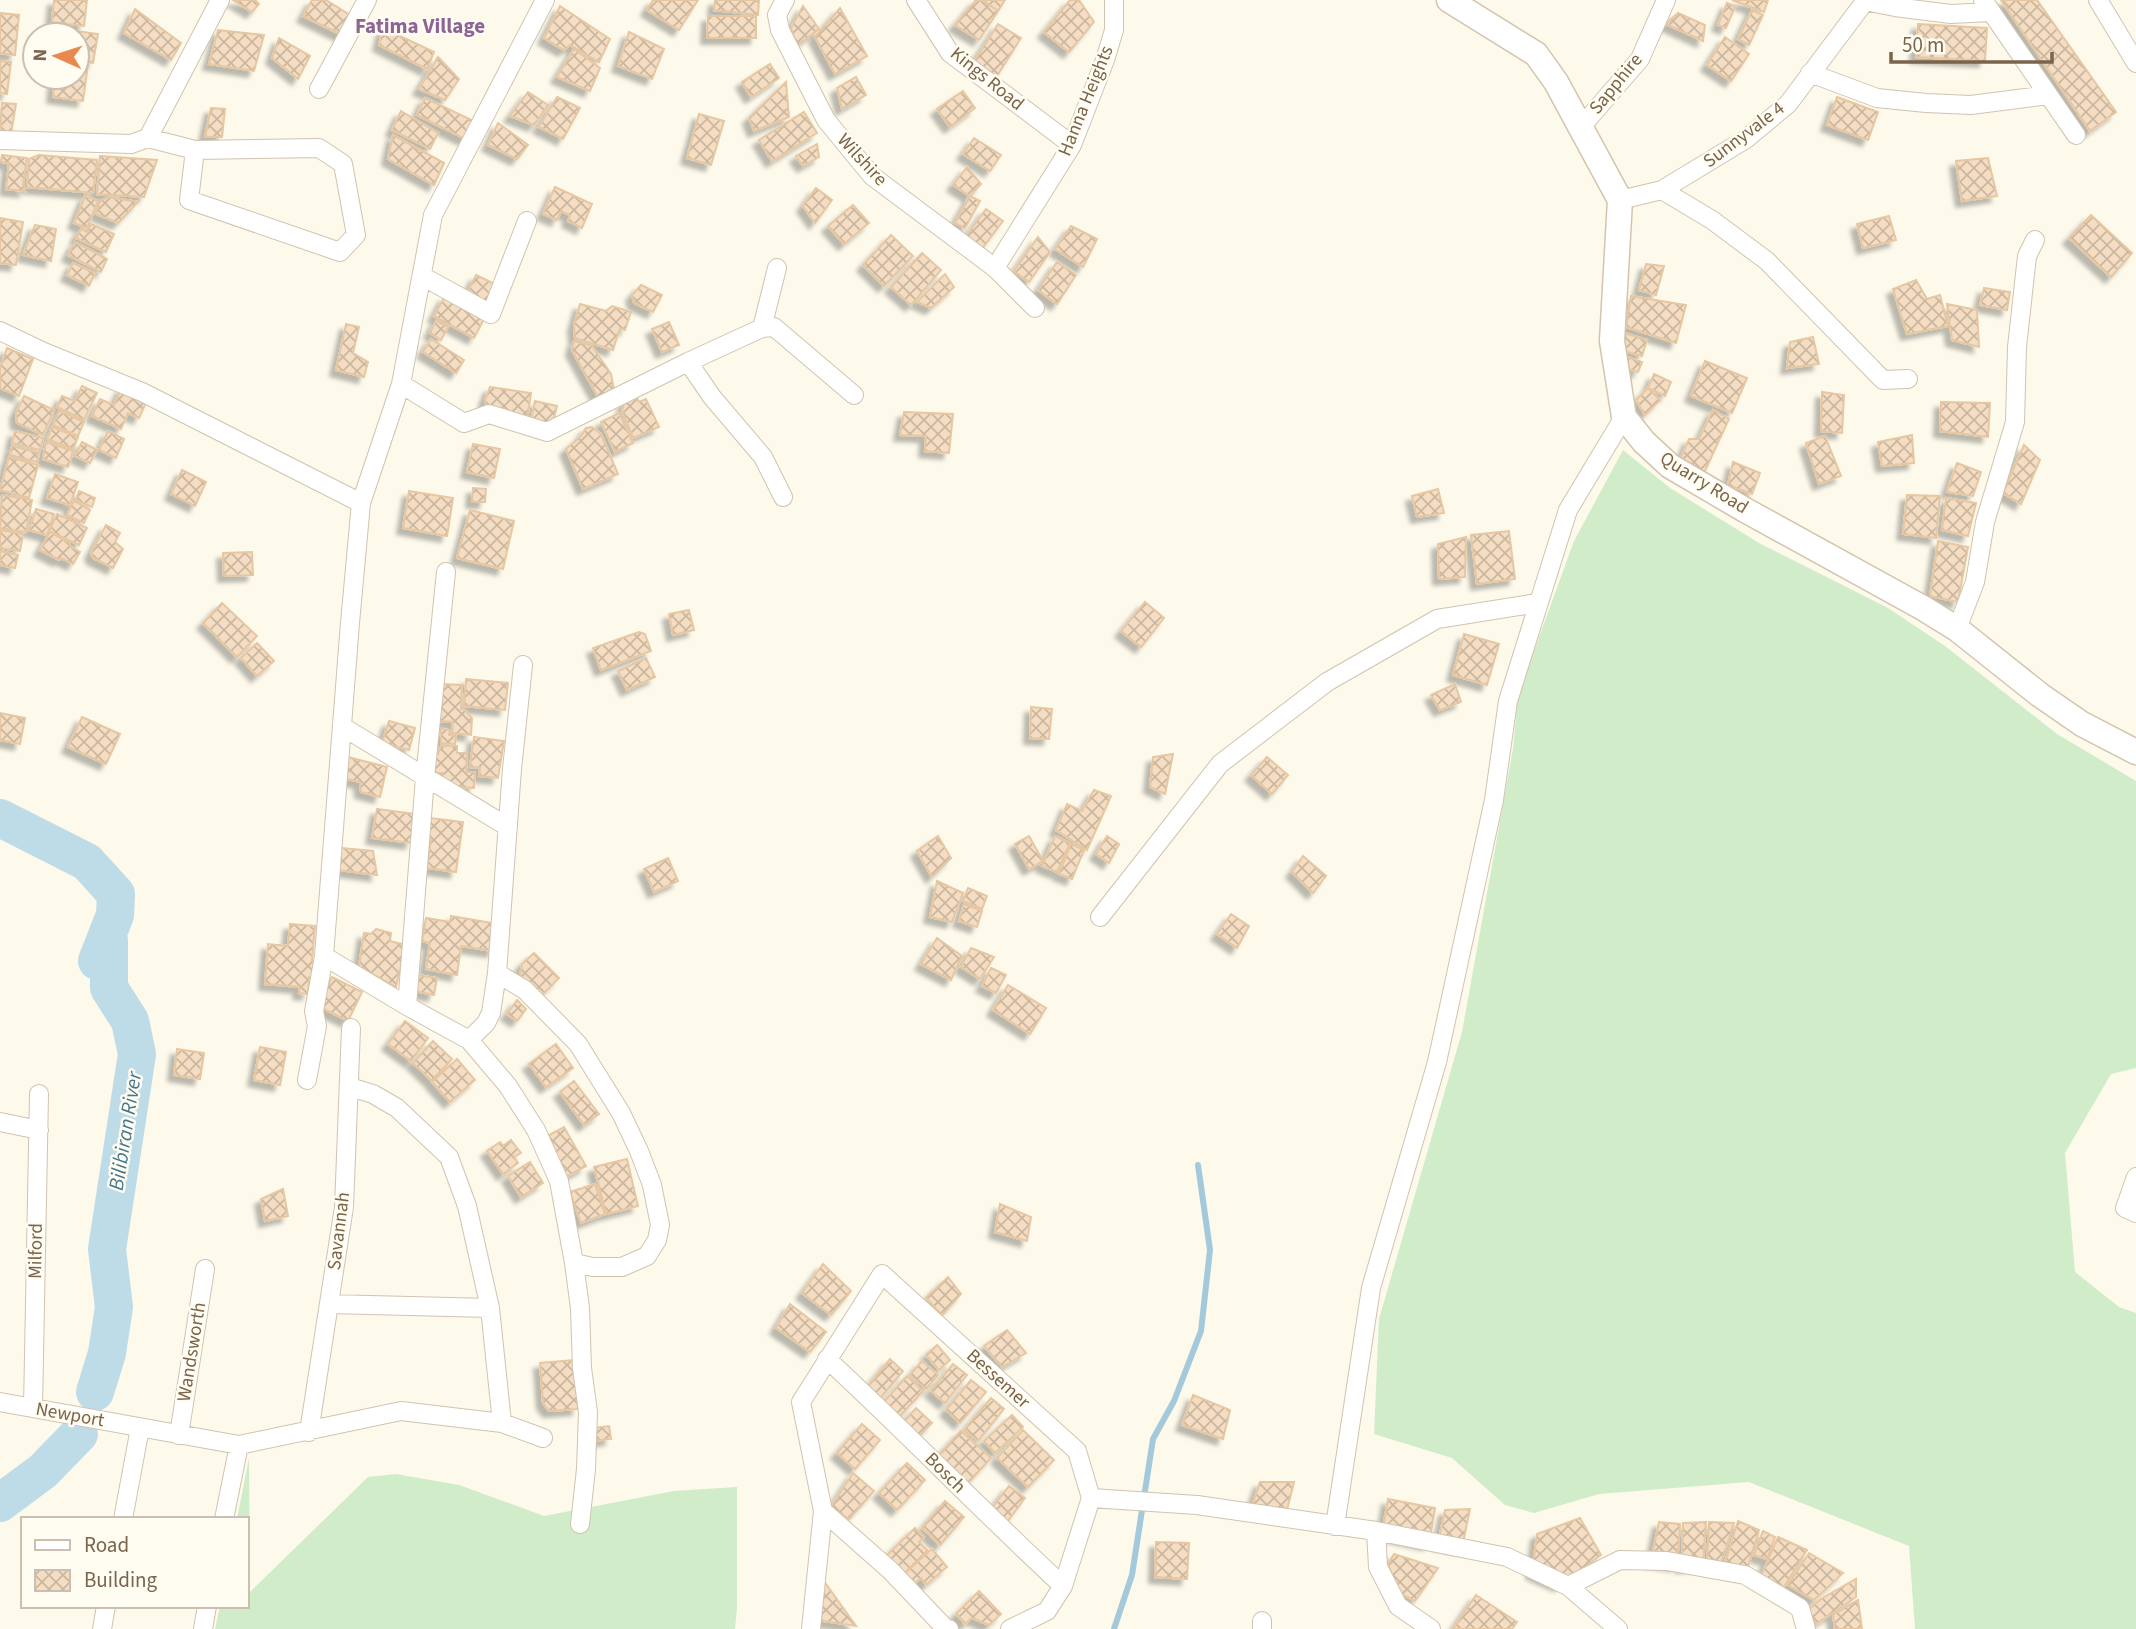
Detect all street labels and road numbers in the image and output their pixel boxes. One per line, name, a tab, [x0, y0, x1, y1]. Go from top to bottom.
street label: Kings Road	[944, 41, 1030, 117]
street label: Hanna Heights	[1052, 42, 1120, 160]
street label: Sapphire	[1583, 48, 1649, 120]
street label: Sunnyvale 4	[1698, 95, 1790, 175]
street label: Wilshire	[831, 128, 893, 192]
street label: Quarry Road	[1655, 445, 1753, 521]
street label: Savannah	[321, 1190, 357, 1272]
street label: Milford	[22, 1223, 50, 1279]
street label: Wandsworth	[171, 1300, 213, 1404]
street label: Bessemer	[960, 1343, 1036, 1415]
street label: Newport	[34, 1396, 107, 1434]
street label: Bosch	[918, 1446, 972, 1500]

